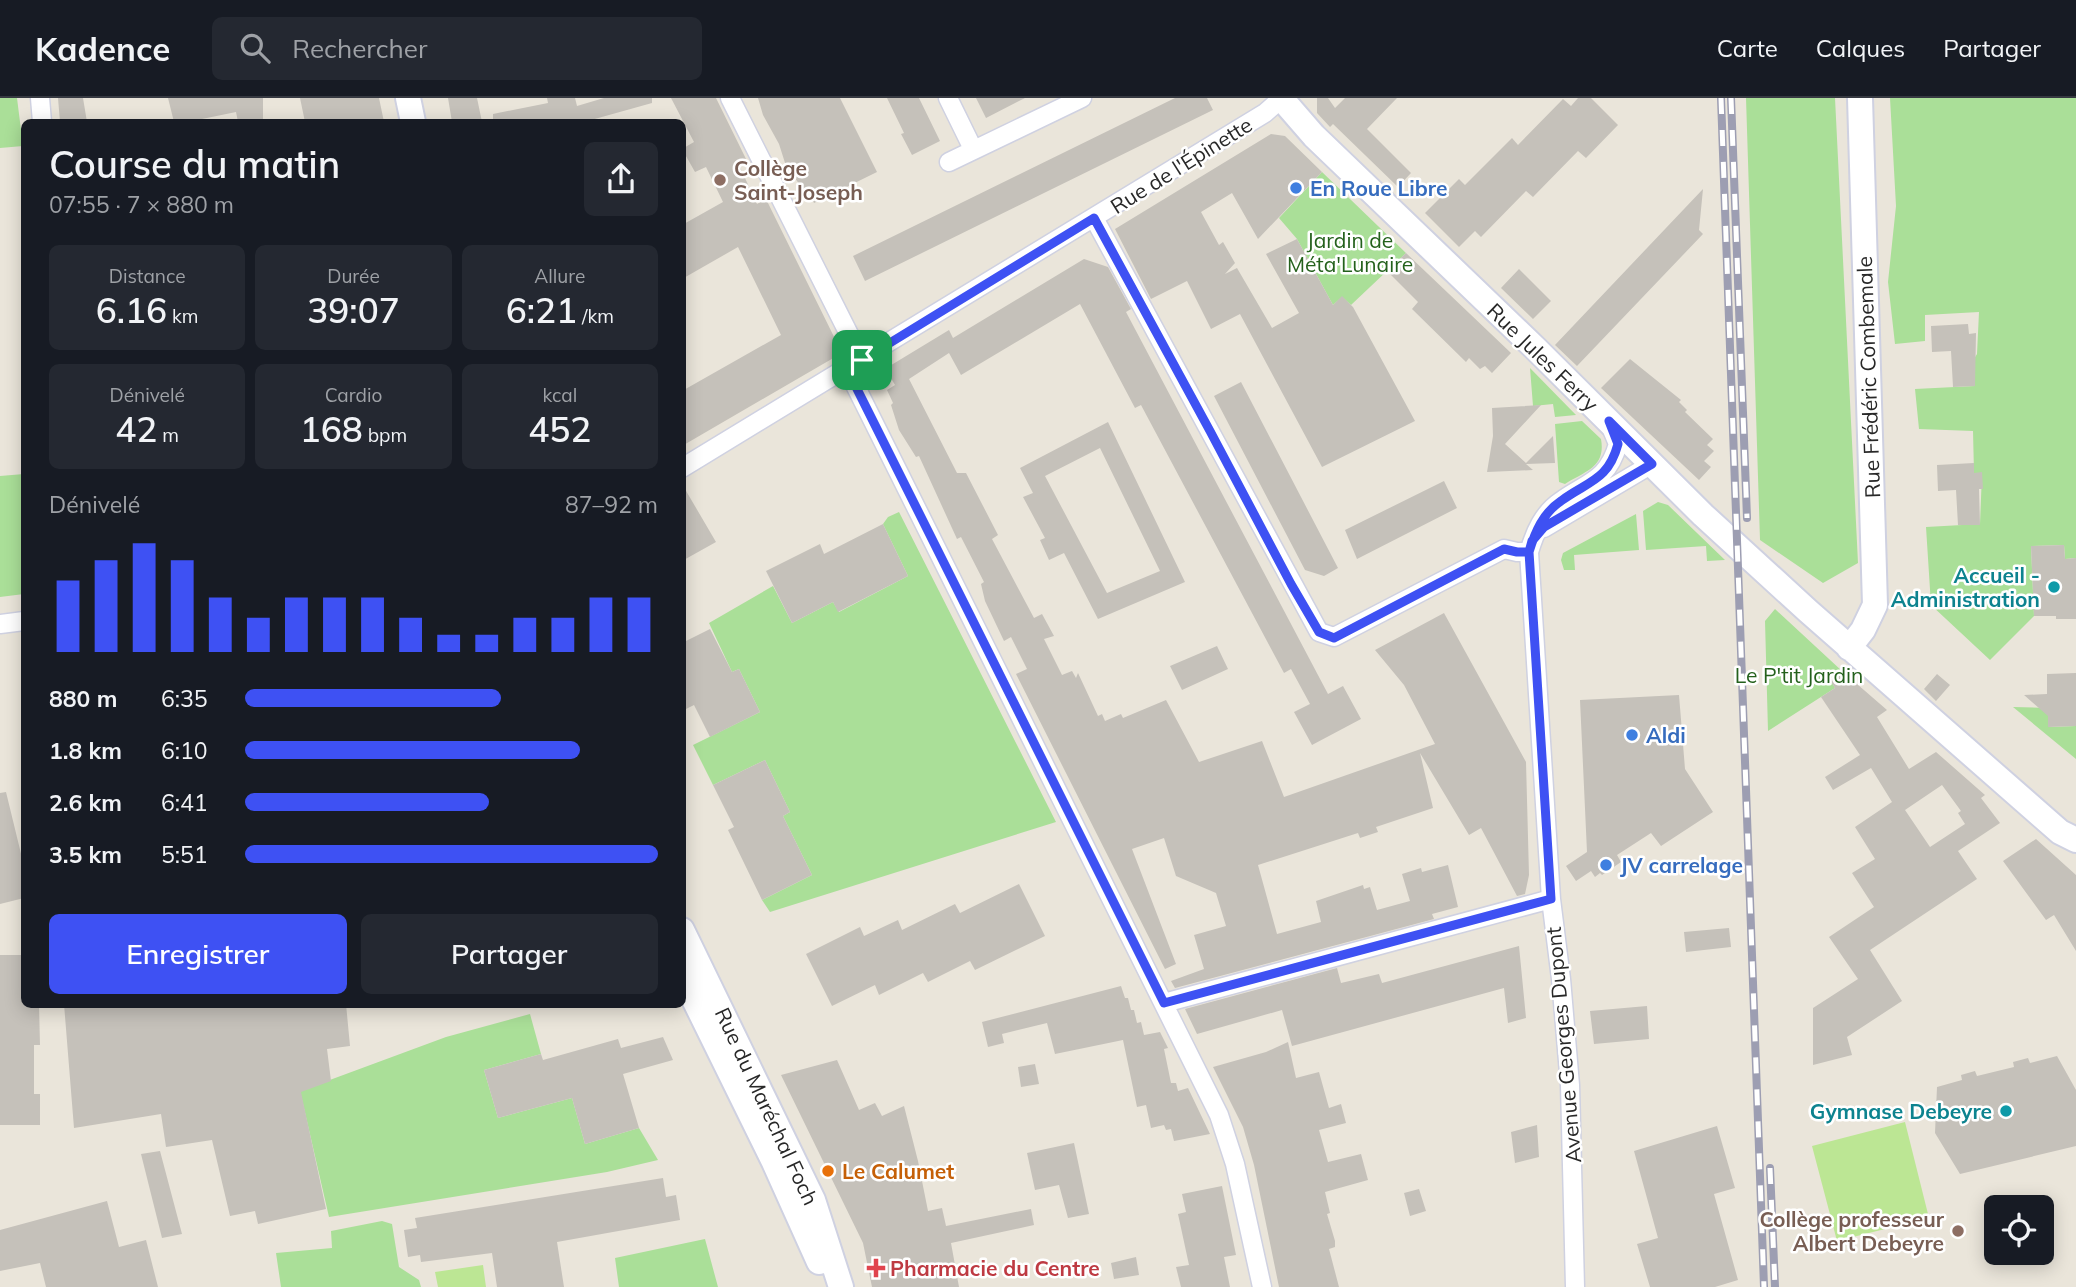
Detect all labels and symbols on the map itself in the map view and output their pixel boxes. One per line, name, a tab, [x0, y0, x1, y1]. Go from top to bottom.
street label: Rue de l'Épinette	[1105, 111, 1257, 219]
place label: Collège Saint-Joseph	[734, 155, 863, 205]
marker: Collège Saint-Joseph	[712, 172, 728, 188]
place label: En Roue Libre	[1310, 175, 1447, 201]
marker: En Roue Libre	[1288, 180, 1304, 196]
park label: Jardin de Méta'Lunaire	[1287, 227, 1413, 277]
street label: Rue Frédéric Combemale	[1851, 256, 1885, 498]
street label: Rue Jules Ferry	[1482, 297, 1604, 417]
pin	[832, 330, 892, 390]
place label: Accueil - Administration	[1891, 562, 2040, 612]
marker: Accueil - Administration	[2046, 579, 2062, 595]
park label: Le P'tit Jardin	[1735, 662, 1863, 688]
place label: Aldi	[1646, 722, 1686, 748]
marker: Aldi	[1624, 727, 1640, 743]
place label: JV carrelage	[1620, 852, 1743, 878]
marker: JV carrelage	[1598, 857, 1614, 873]
street label: Avenue Georges Dupont	[1540, 926, 1586, 1164]
street label: Rue du Maréchal Foch	[710, 1003, 824, 1209]
place label: Gymnase Debeyre	[1810, 1098, 1992, 1124]
marker: Gymnase Debeyre	[1998, 1103, 2014, 1119]
place label: Le Calumet	[842, 1158, 954, 1184]
marker: Le Calumet	[820, 1163, 836, 1179]
place label: Collège professeur Albert Debeyre	[1759, 1206, 1945, 1256]
marker: Collège professeur Albert Debeyre	[1950, 1223, 1966, 1239]
place label: Pharmacie du Centre	[890, 1255, 1100, 1281]
marker: Pharmacie du Centre	[868, 1260, 884, 1276]

